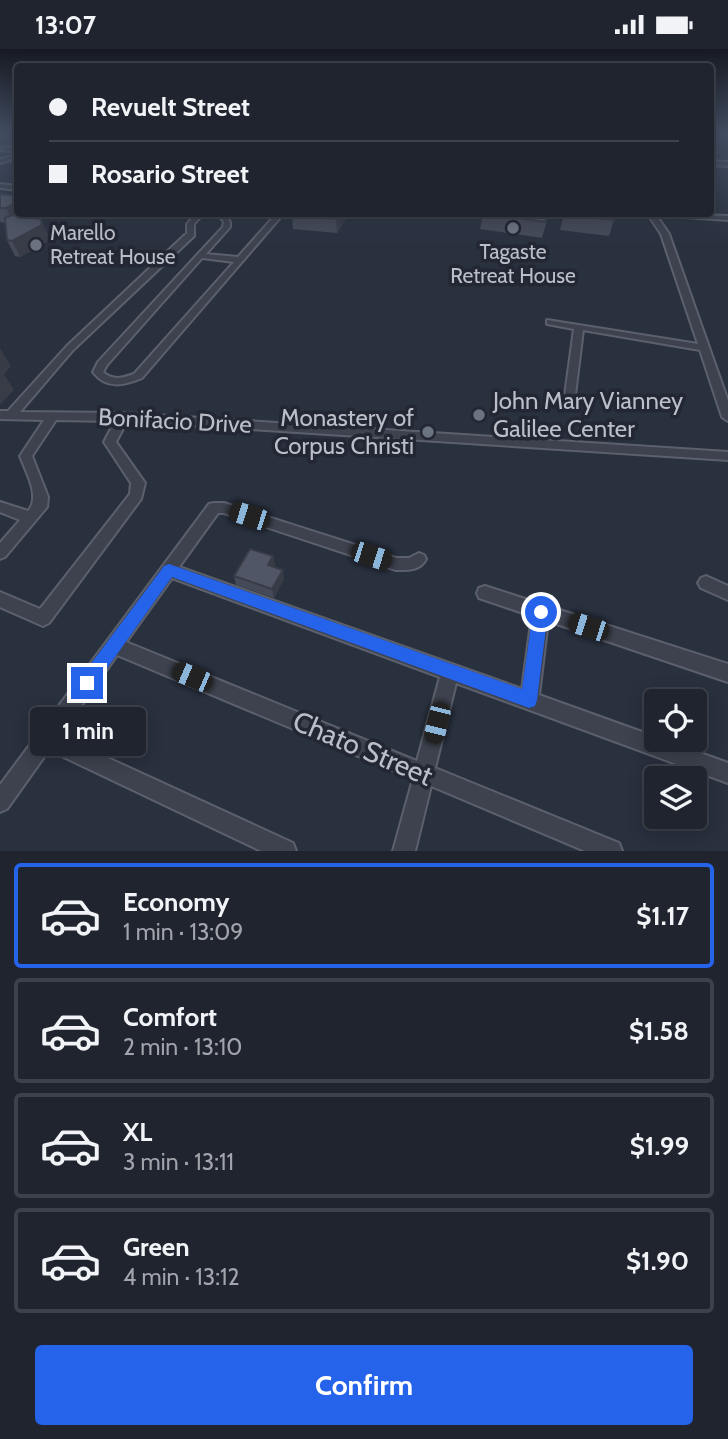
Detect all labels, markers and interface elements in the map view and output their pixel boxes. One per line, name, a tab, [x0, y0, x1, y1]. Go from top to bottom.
text: 13:07	[35, 9, 96, 41]
text: Revuelt Street	[91, 91, 250, 123]
text: Rosario Street	[91, 158, 249, 190]
place label: Marello Retreat House	[50, 220, 176, 269]
marker: Tagaste Retreat House	[505, 220, 521, 236]
marker: Marello Retreat House	[28, 237, 44, 253]
place label: Tagaste Retreat House	[450, 239, 576, 288]
place label: John Mary Vianney Galilee Center	[492, 386, 683, 443]
street label: Bonifacio Drive	[97, 402, 253, 439]
place label: Monastery of Corpus Christi	[274, 403, 414, 460]
marker: John Mary Vianney Galilee Center	[471, 407, 487, 423]
marker: Monastery of Corpus Christi	[420, 424, 436, 440]
car	[226, 500, 273, 532]
car	[348, 540, 395, 572]
route start	[525, 596, 557, 628]
car	[565, 611, 612, 643]
car	[169, 659, 216, 695]
route end	[71, 667, 103, 699]
map controls	[644, 689, 707, 829]
button: locate	[644, 689, 707, 752]
car	[422, 700, 453, 746]
street label: Chato Street	[288, 703, 438, 793]
callout: 1 min	[29, 707, 145, 757]
text: 1 min	[62, 717, 114, 745]
button: layers	[644, 766, 707, 829]
icon: car	[39, 884, 102, 947]
text: Economy	[123, 886, 229, 918]
text: $1.17	[636, 900, 689, 932]
text: 1 min · 13:09	[123, 918, 243, 946]
icon: car	[39, 999, 102, 1062]
text: Comfort	[123, 1001, 217, 1033]
text: $1.58	[629, 1015, 689, 1047]
text: 2 min · 13:10	[123, 1033, 242, 1061]
icon: car	[39, 1114, 102, 1177]
text: XL	[123, 1116, 152, 1148]
text: $1.99	[630, 1130, 689, 1162]
text: 3 min · 13:11	[123, 1148, 234, 1176]
icon: car	[39, 1229, 102, 1292]
text: Green	[123, 1231, 190, 1263]
text: $1.90	[626, 1245, 689, 1277]
text: 4 min · 13:12	[123, 1263, 239, 1291]
button: Confirm	[35, 1345, 693, 1425]

